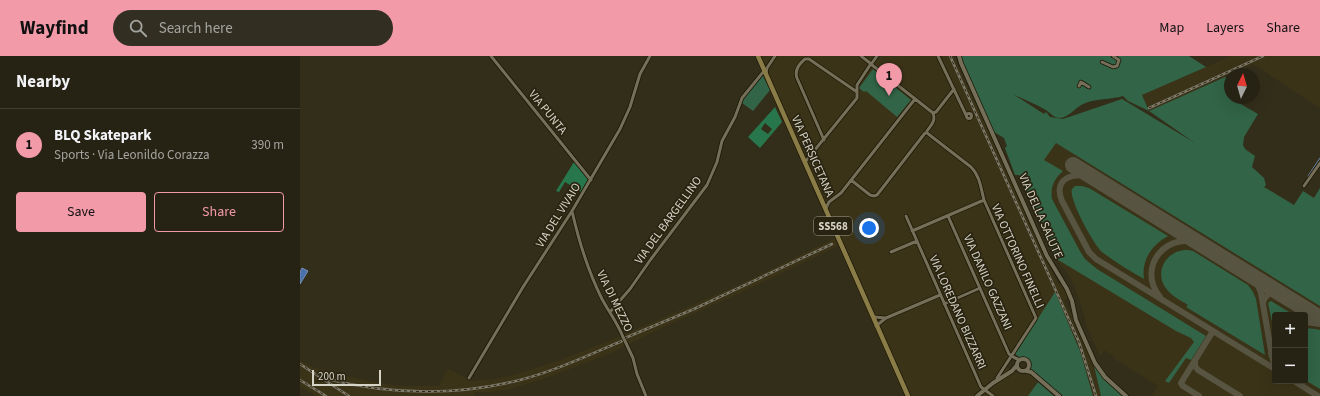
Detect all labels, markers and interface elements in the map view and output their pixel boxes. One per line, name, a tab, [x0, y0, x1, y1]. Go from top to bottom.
search box	[113, 10, 393, 46]
text: Wayfind	[20, 15, 89, 42]
icon: search	[127, 17, 149, 39]
text: Search here	[159, 18, 233, 39]
text: Map	[1159, 18, 1184, 38]
text: Layers	[1206, 18, 1244, 38]
text: Share	[1266, 18, 1300, 38]
pin: 1	[876, 63, 902, 96]
north arrow	[1224, 68, 1260, 104]
text: Nearby	[16, 70, 70, 94]
street label: VIA PUNTA	[524, 86, 571, 139]
street label: VIA PERSICETANA	[787, 113, 838, 200]
text: BLQ Skatepark	[54, 125, 151, 146]
text: 1	[26, 136, 32, 154]
text: 390 m	[251, 136, 284, 154]
text: Sports · Via Leonildo Corazza	[54, 146, 210, 164]
street label: VIA DELLA SALUTE	[1014, 171, 1067, 261]
street label: VIA DEL BARGELLINO	[631, 173, 706, 268]
street label: VIA DEL VIVAIO	[532, 180, 585, 251]
button: Save	[16, 192, 146, 232]
button: Share	[154, 192, 284, 232]
street label: VIA OTTORINO FINELLI	[987, 201, 1048, 311]
road number: SS568	[814, 217, 852, 235]
your location	[859, 218, 879, 238]
street label: VIA DANILO GAZZANI	[959, 232, 1016, 333]
street label: VIA LOREDANO BIZZARRI	[925, 253, 990, 372]
street label: VIA DI MEZZO	[592, 268, 637, 335]
map controls	[1272, 312, 1308, 384]
button: +	[1272, 312, 1308, 348]
button: −	[1272, 348, 1308, 384]
scale bar	[312, 368, 381, 387]
text: 200 m	[318, 369, 346, 384]

